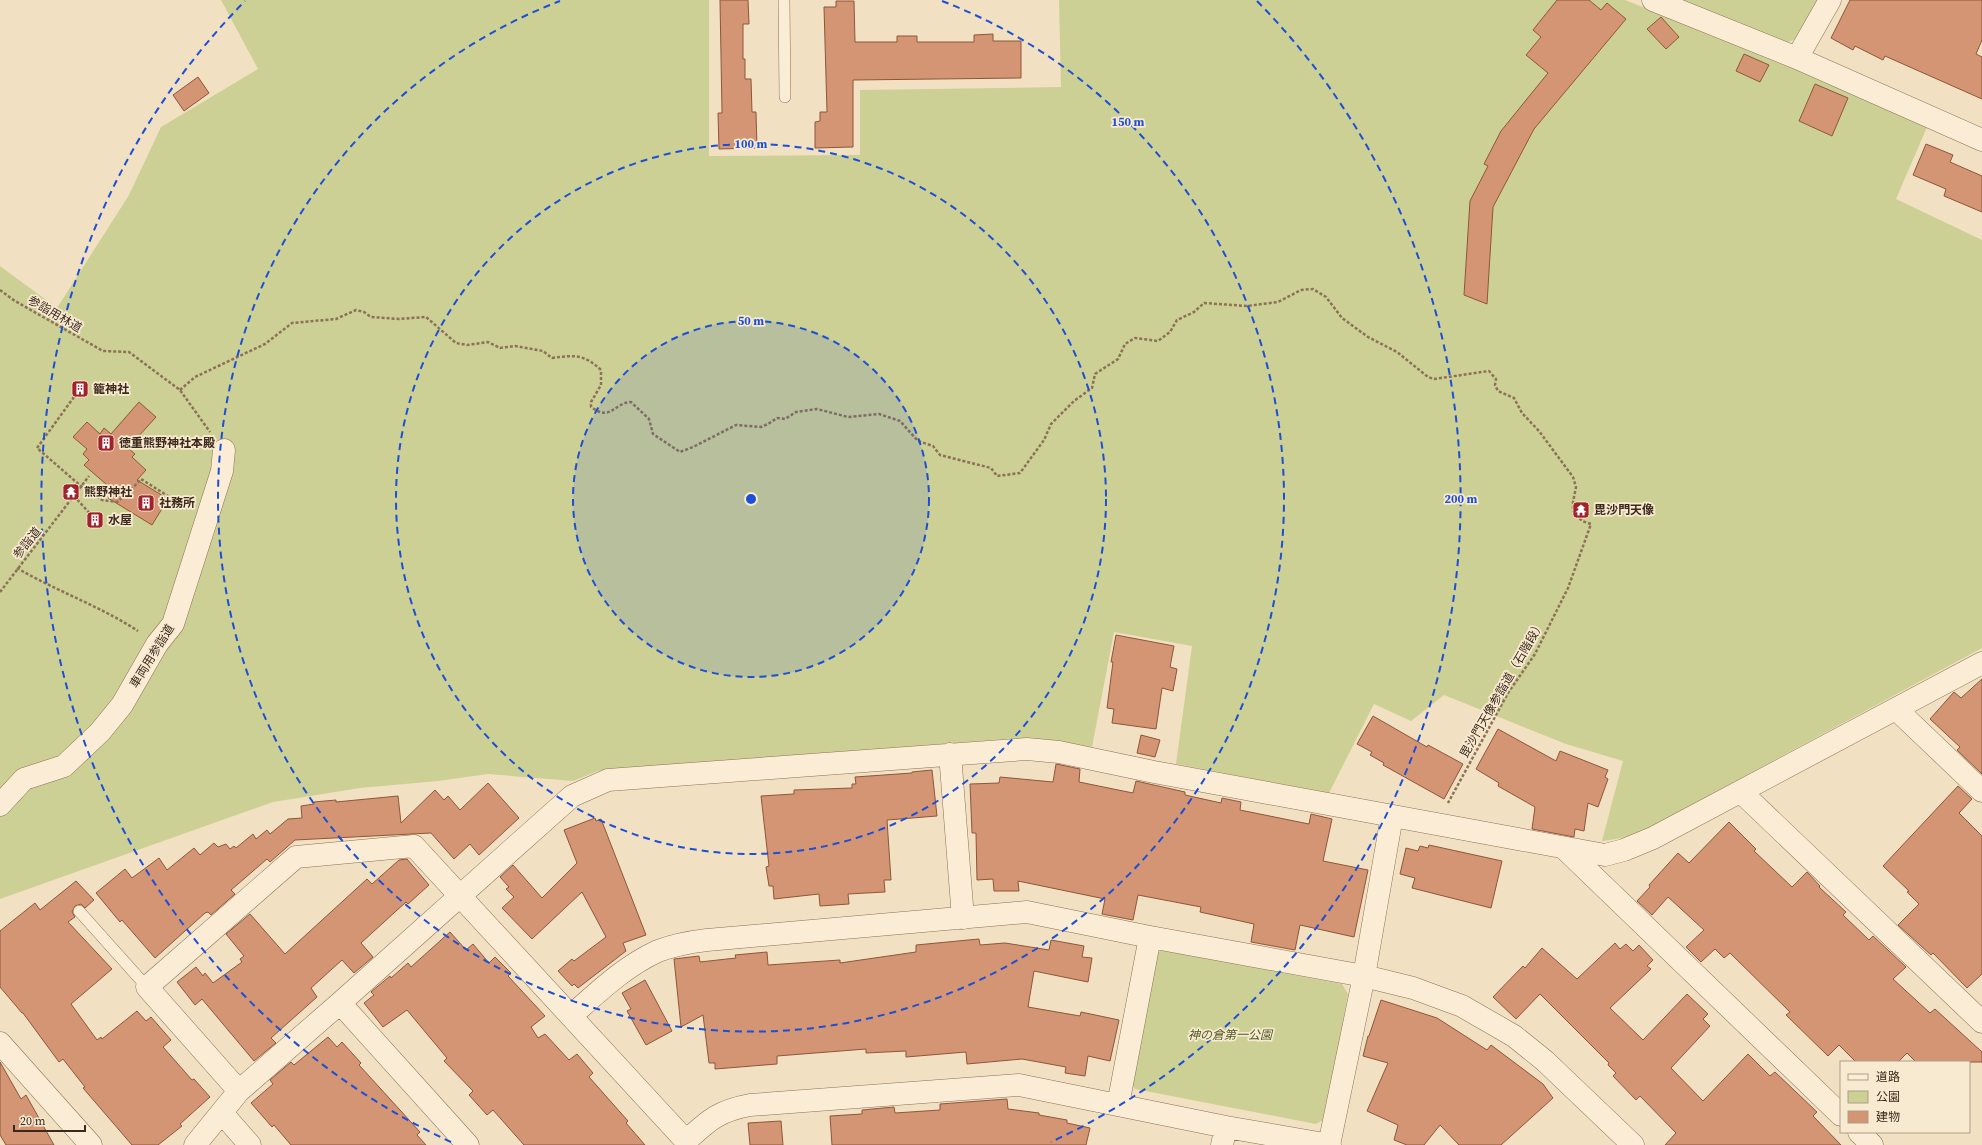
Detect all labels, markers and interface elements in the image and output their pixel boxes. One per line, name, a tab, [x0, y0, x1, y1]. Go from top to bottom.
text: 150 m	[1112, 114, 1145, 130]
text: 100 m	[735, 136, 768, 152]
street label: 参詣用林道	[25, 292, 85, 336]
text: 50 m	[738, 313, 764, 329]
building icon: 籠神社	[70, 379, 90, 399]
place label: 籠神社	[93, 381, 129, 397]
building icon: 徳重熊野神社本殿	[96, 433, 116, 453]
place label: 徳重熊野神社本殿	[119, 435, 215, 451]
temple icon: 熊野神社	[61, 482, 81, 502]
place label: 熊野神社	[84, 484, 132, 500]
text: 200 m	[1445, 491, 1478, 507]
centre of rings	[744, 492, 758, 506]
building icon: 社務所	[136, 493, 156, 513]
place label: 社務所	[159, 495, 195, 511]
temple icon: 毘沙門天像	[1571, 500, 1591, 520]
place label: 毘沙門天像	[1594, 502, 1654, 518]
building icon: 水屋	[85, 510, 105, 530]
place label: 水屋	[108, 512, 132, 528]
street label: 参詣道	[9, 524, 45, 562]
street label: 毘沙門天像参詣道（石階段）	[1456, 617, 1548, 761]
street label: 車両用参詣道	[126, 621, 178, 691]
park label: 神の倉第一公園	[1188, 1027, 1274, 1043]
legend	[1840, 1061, 1970, 1133]
text: 道路	[1876, 1069, 1900, 1085]
text: 公園	[1876, 1089, 1900, 1105]
scale bar	[14, 1107, 85, 1133]
text: 建物	[1876, 1109, 1900, 1125]
text: 20 m	[20, 1113, 46, 1129]

